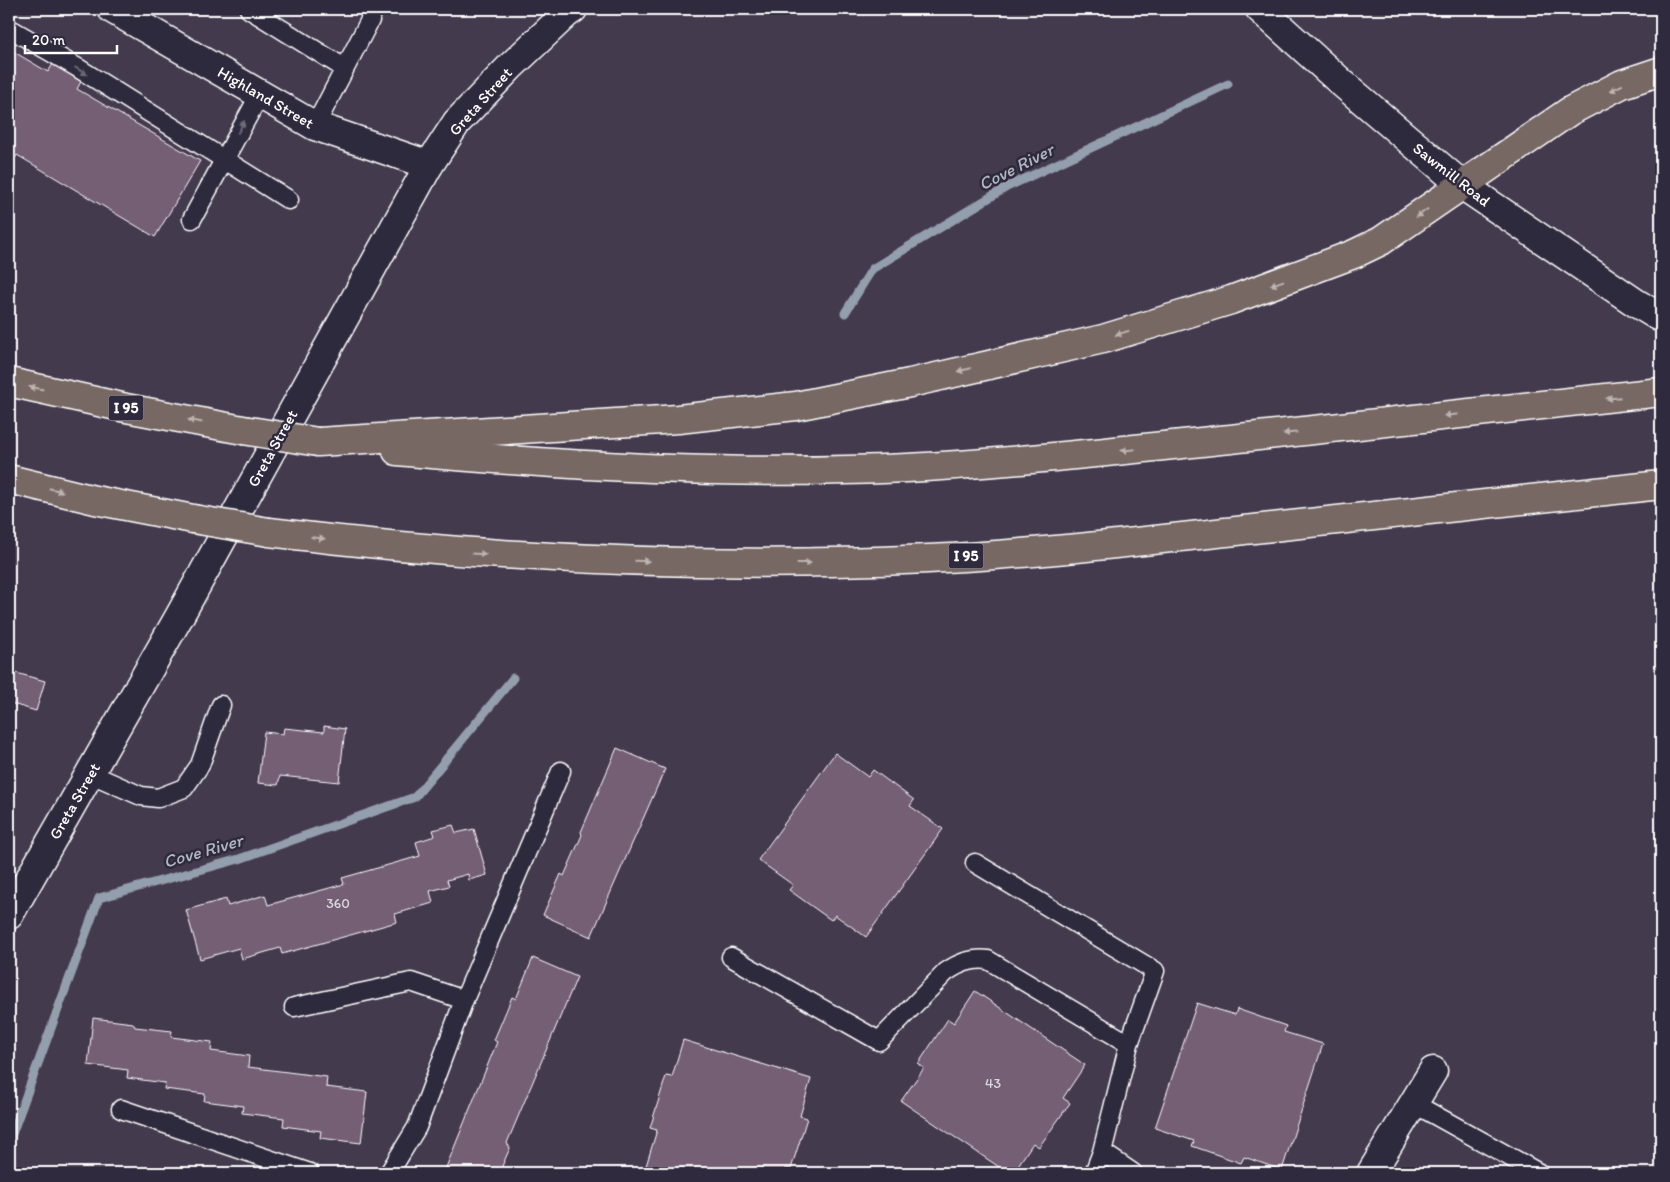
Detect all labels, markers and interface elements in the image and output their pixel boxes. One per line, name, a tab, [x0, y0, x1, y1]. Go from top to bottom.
scale bar	[25, 22, 118, 54]
text: 20 m	[32, 31, 66, 49]
street label: Highland Street	[214, 62, 317, 133]
street label: Greta Street	[445, 63, 516, 139]
one-way arrow	[75, 66, 88, 75]
one-way arrow	[1608, 84, 1623, 92]
one-way arrow	[237, 119, 245, 134]
water label: Cove River	[975, 138, 1059, 195]
street label: Sawmill Road	[1409, 138, 1494, 211]
one-way arrow	[1415, 208, 1429, 218]
one-way arrow	[1269, 280, 1284, 287]
one-way arrow	[1114, 330, 1129, 338]
one-way arrow	[956, 366, 971, 374]
one-way arrow	[29, 384, 44, 392]
one-way arrow	[1604, 394, 1620, 402]
road number: I 95	[108, 396, 144, 420]
street label: Greta Street	[243, 406, 301, 490]
one-way arrow	[1443, 411, 1459, 419]
one-way arrow	[188, 417, 203, 425]
one-way arrow	[1281, 429, 1297, 437]
one-way arrow	[1120, 446, 1136, 454]
one-way arrow	[49, 487, 64, 495]
one-way arrow	[310, 534, 326, 542]
road number: I 95	[948, 544, 984, 568]
one-way arrow	[472, 550, 488, 558]
one-way arrow	[634, 557, 650, 565]
one-way arrow	[796, 559, 812, 567]
street label: Greta Street	[45, 760, 104, 843]
water label: Cove River	[161, 829, 247, 873]
house number: 360	[326, 895, 350, 912]
house number: 43	[985, 1075, 1001, 1092]

